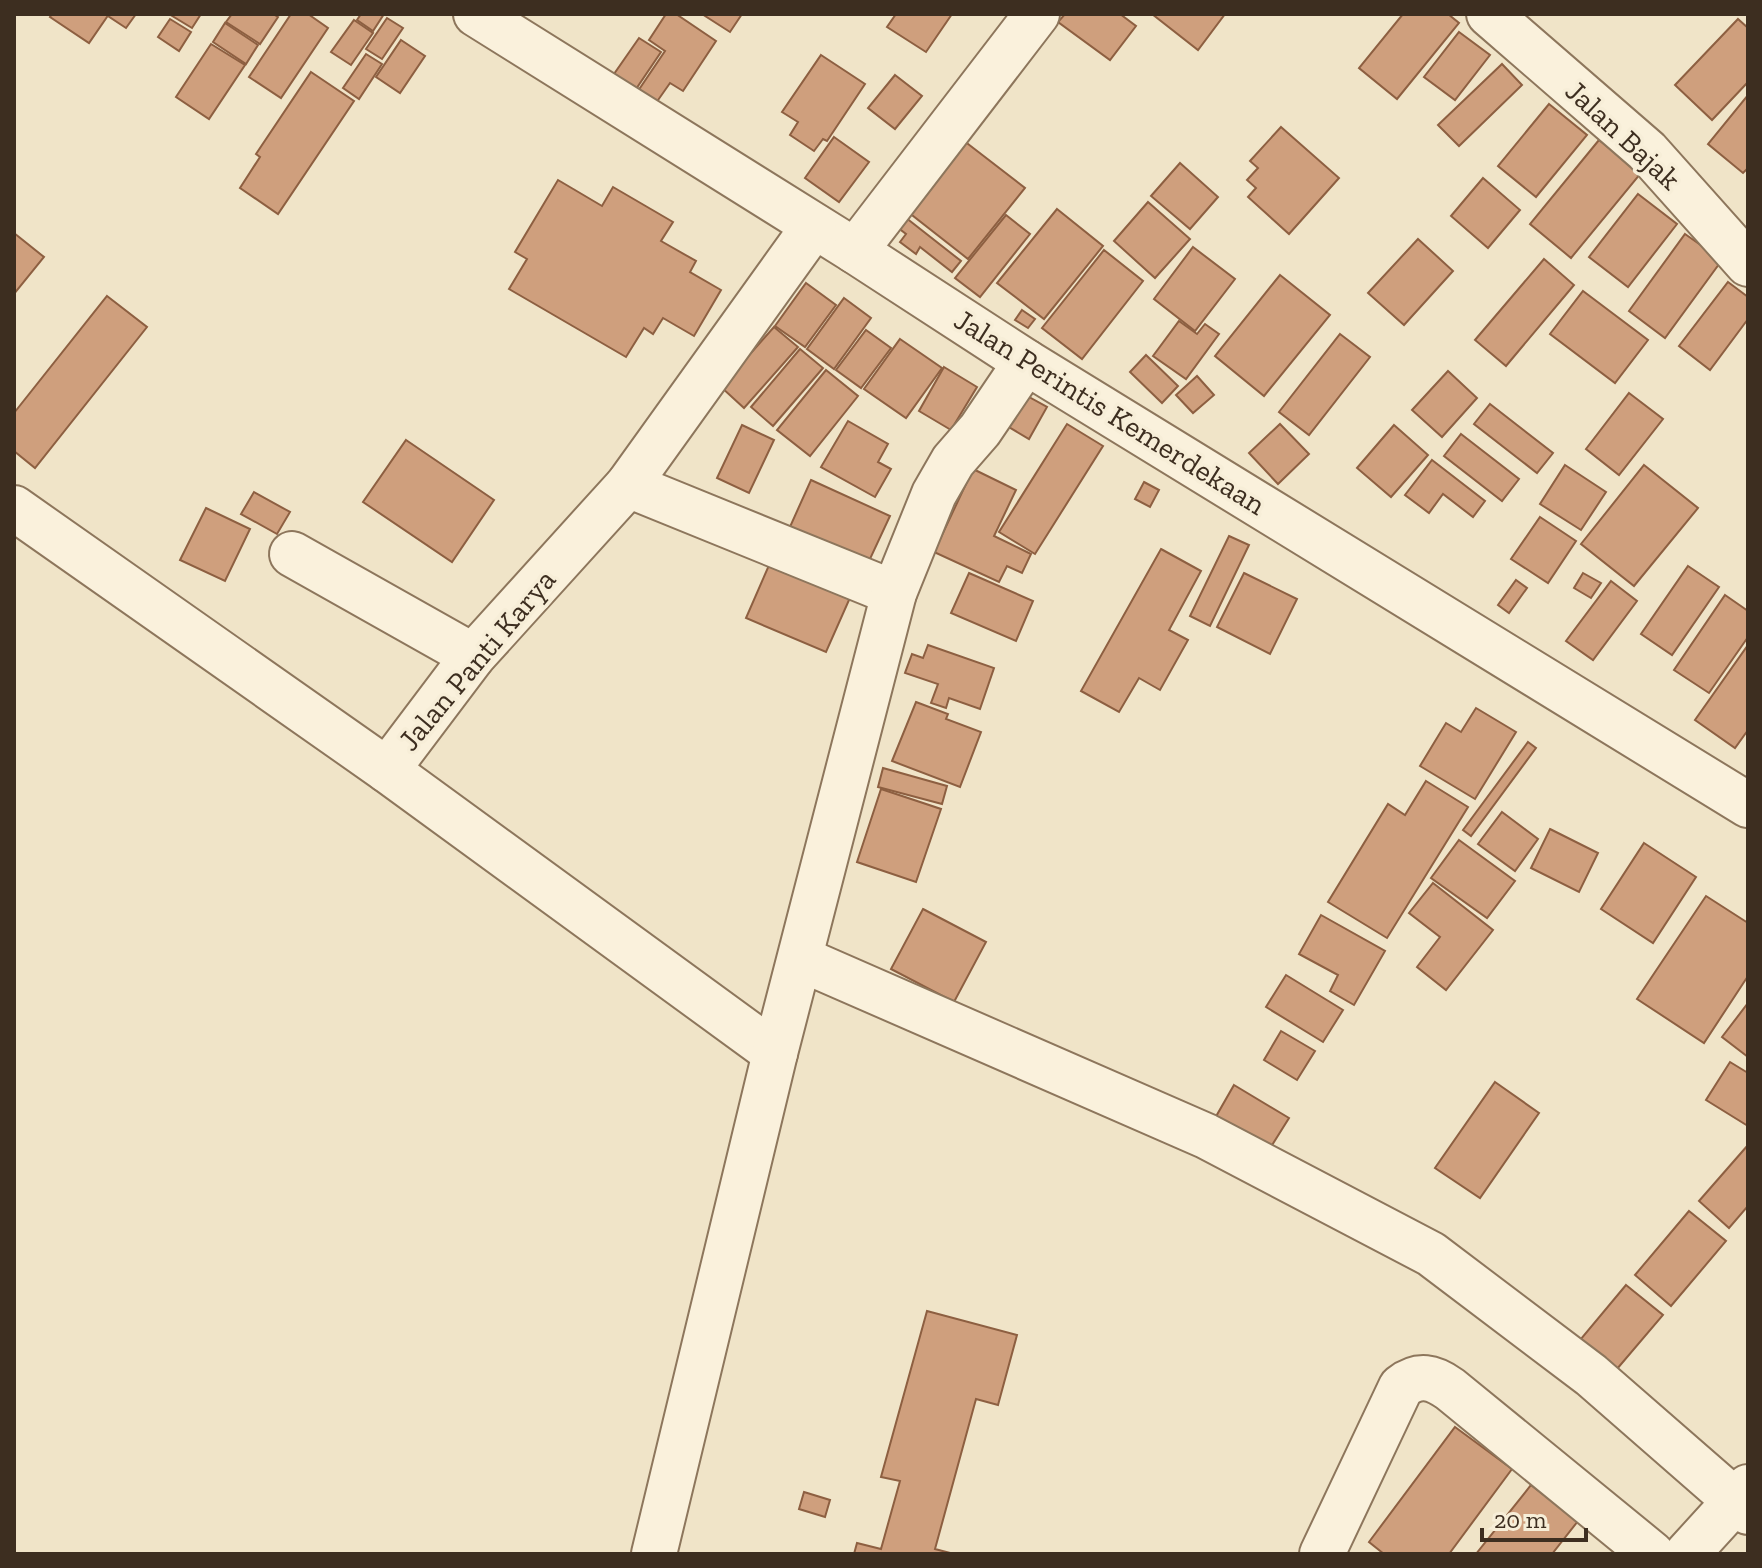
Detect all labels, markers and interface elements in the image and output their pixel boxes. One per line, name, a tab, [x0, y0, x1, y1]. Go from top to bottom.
street label: Jalan Bajak	[1558, 73, 1688, 198]
street label: Jalan Perintis Kemerdekaan	[948, 301, 1272, 523]
street label: Jalan Panti Karya	[391, 562, 563, 758]
scale bar	[1482, 1492, 1586, 1542]
text: 20 m	[1494, 1505, 1547, 1534]

